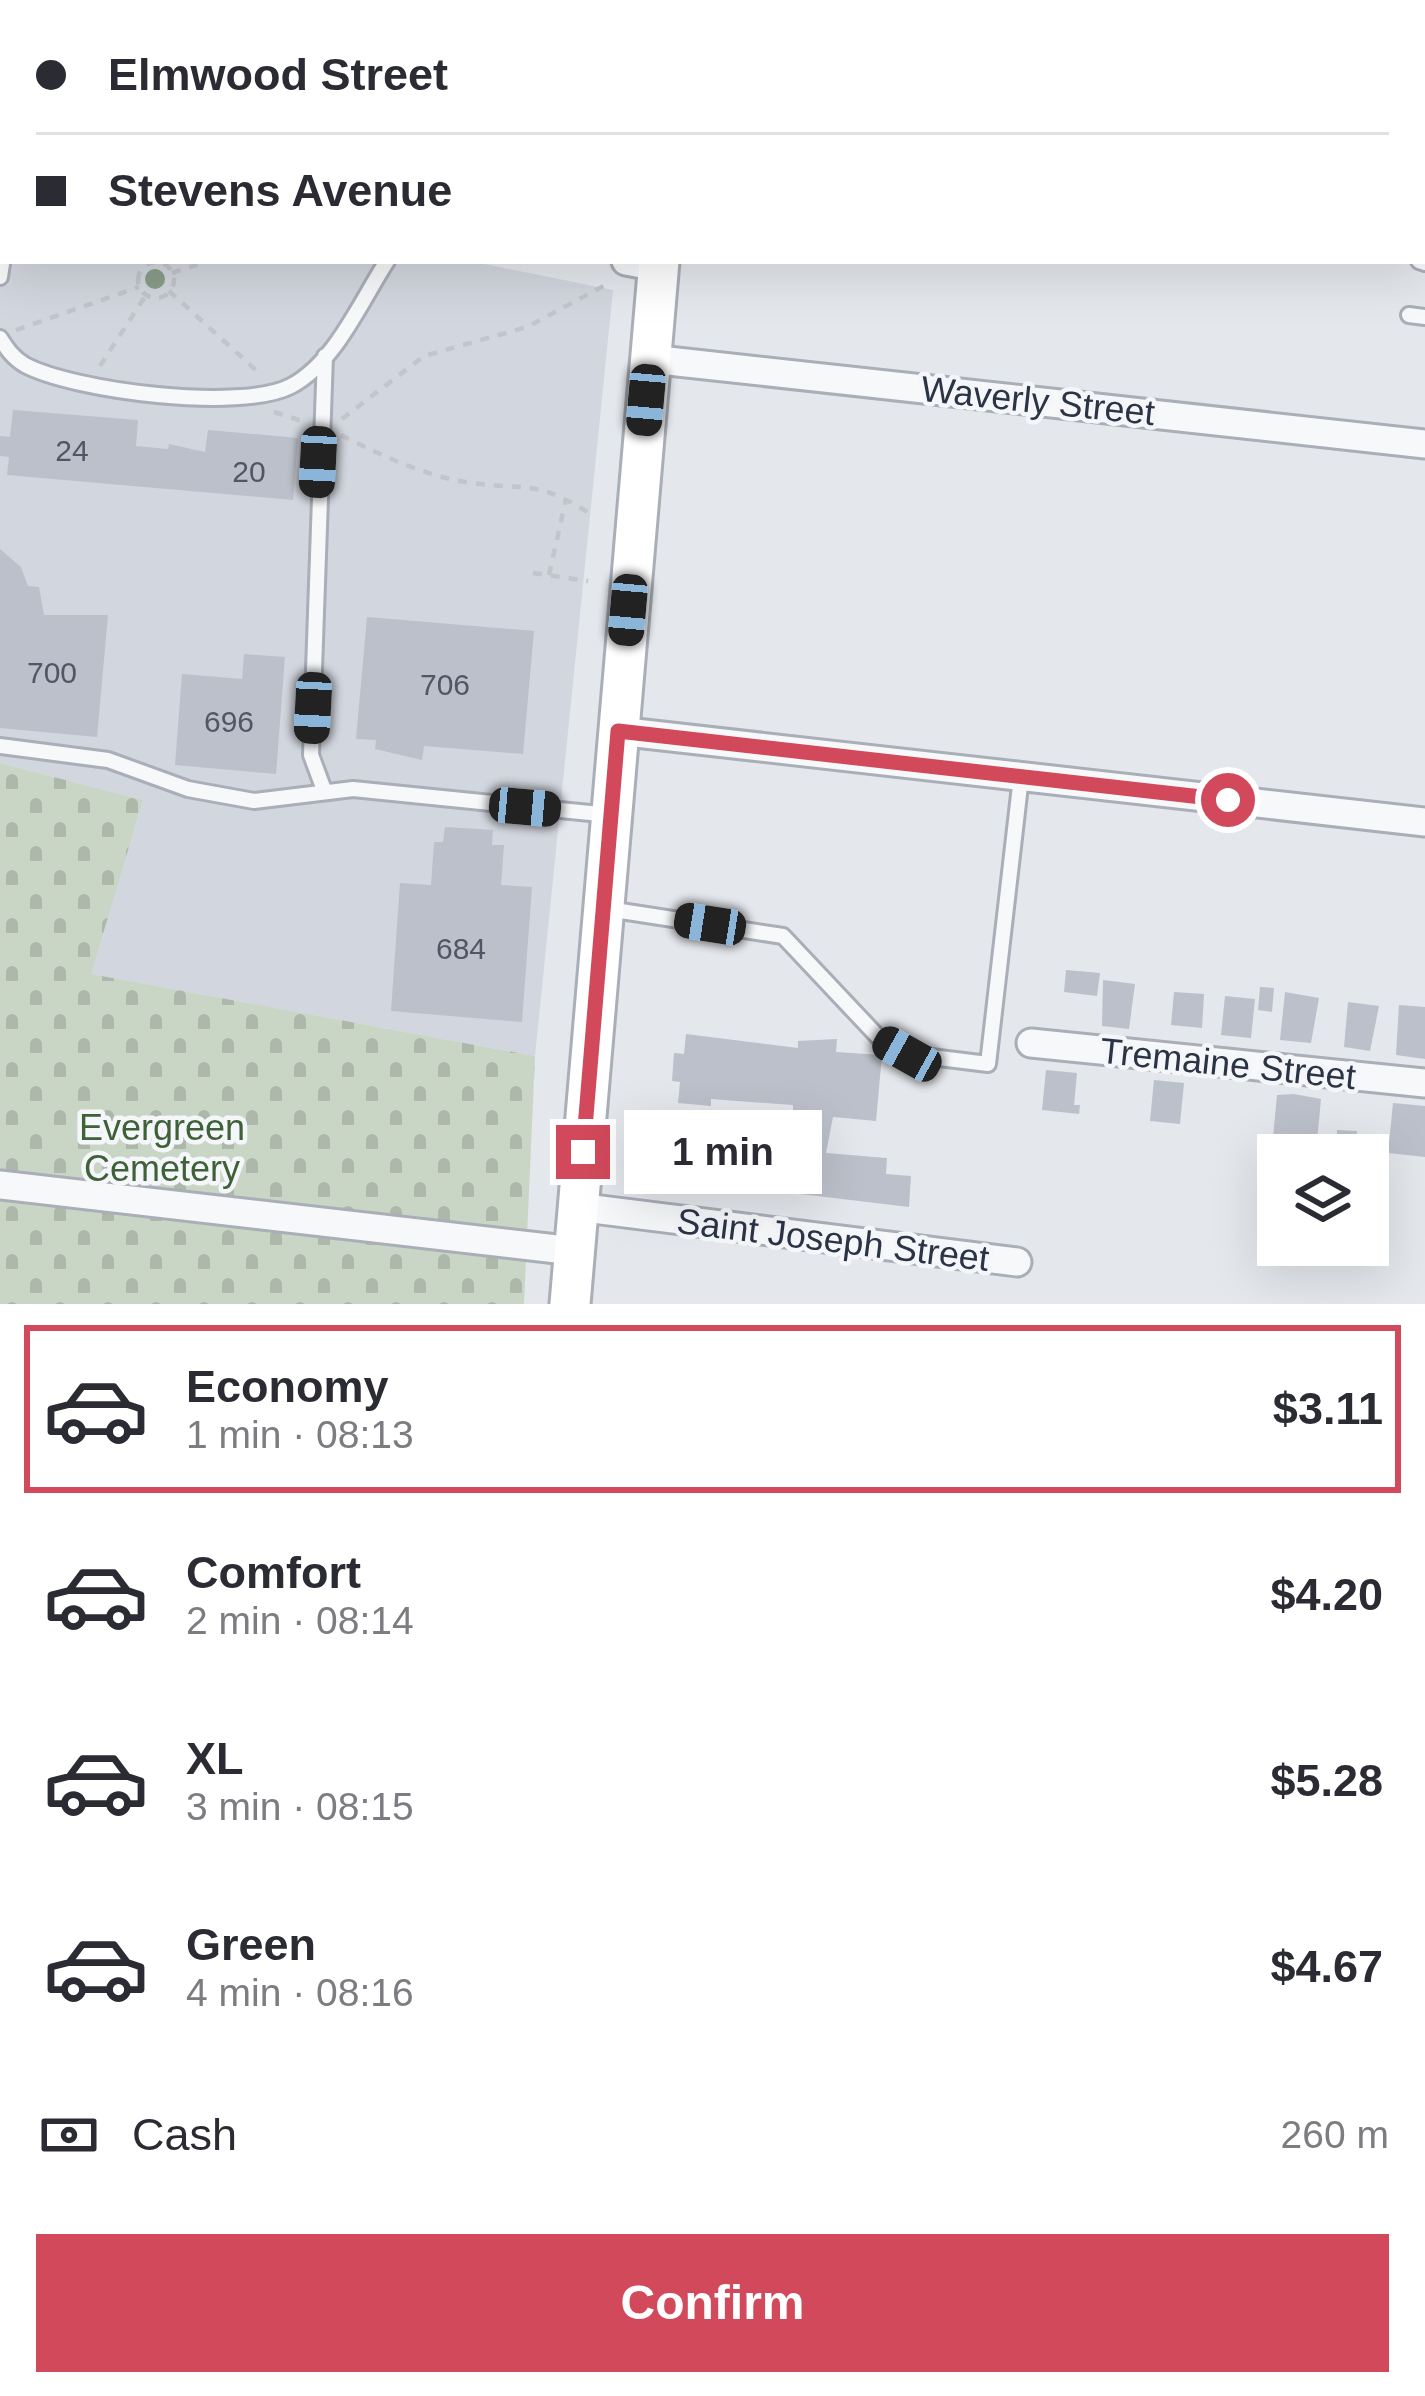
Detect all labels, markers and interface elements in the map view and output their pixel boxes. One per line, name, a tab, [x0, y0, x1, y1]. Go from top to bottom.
text: Elmwood Street	[108, 49, 448, 100]
text: Stevens Avenue	[108, 165, 452, 216]
car	[625, 363, 667, 437]
street label: Waverly Street	[919, 368, 1157, 433]
car	[298, 425, 338, 499]
house number: 24	[55, 434, 89, 467]
house number: 20	[232, 455, 266, 488]
car	[607, 573, 649, 647]
house number: 700	[27, 656, 77, 689]
house number: 706	[420, 668, 470, 701]
car	[293, 671, 333, 745]
house number: 696	[204, 705, 254, 738]
route start	[1201, 773, 1255, 827]
car	[488, 786, 562, 828]
car	[672, 901, 748, 947]
house number: 684	[436, 932, 486, 965]
car	[867, 1021, 947, 1087]
street label: Tremaine Street	[1098, 1030, 1358, 1097]
park label: Evergreen Cemetery	[79, 1107, 245, 1189]
callout: 1 min	[625, 1110, 823, 1194]
route end	[556, 1125, 610, 1179]
text: 1 min	[672, 1130, 774, 1173]
map controls	[1257, 1134, 1389, 1266]
button: layers	[1257, 1134, 1389, 1266]
street label: Saint Joseph Street	[675, 1200, 991, 1279]
icon: car	[42, 1355, 150, 1463]
text: Economy	[186, 1361, 389, 1412]
text: $3.11	[1273, 1383, 1383, 1434]
text: 1 min · 08:13	[186, 1413, 414, 1456]
icon: car	[42, 1541, 150, 1649]
text: Comfort	[186, 1547, 361, 1598]
text: $4.20	[1270, 1569, 1383, 1620]
text: 2 min · 08:14	[186, 1599, 414, 1642]
icon: car	[42, 1727, 150, 1835]
text: XL	[186, 1733, 244, 1784]
text: $5.28	[1270, 1755, 1383, 1806]
text: 3 min · 08:15	[186, 1785, 414, 1828]
icon: car	[42, 1913, 150, 2021]
text: Green	[186, 1919, 316, 1970]
text: $4.67	[1270, 1941, 1383, 1992]
text: 4 min · 08:16	[186, 1971, 414, 2014]
icon: cash	[36, 2102, 102, 2168]
text: Cash	[132, 2109, 237, 2160]
text: 260 m	[1281, 2113, 1389, 2156]
button: Confirm	[36, 2234, 1389, 2372]

